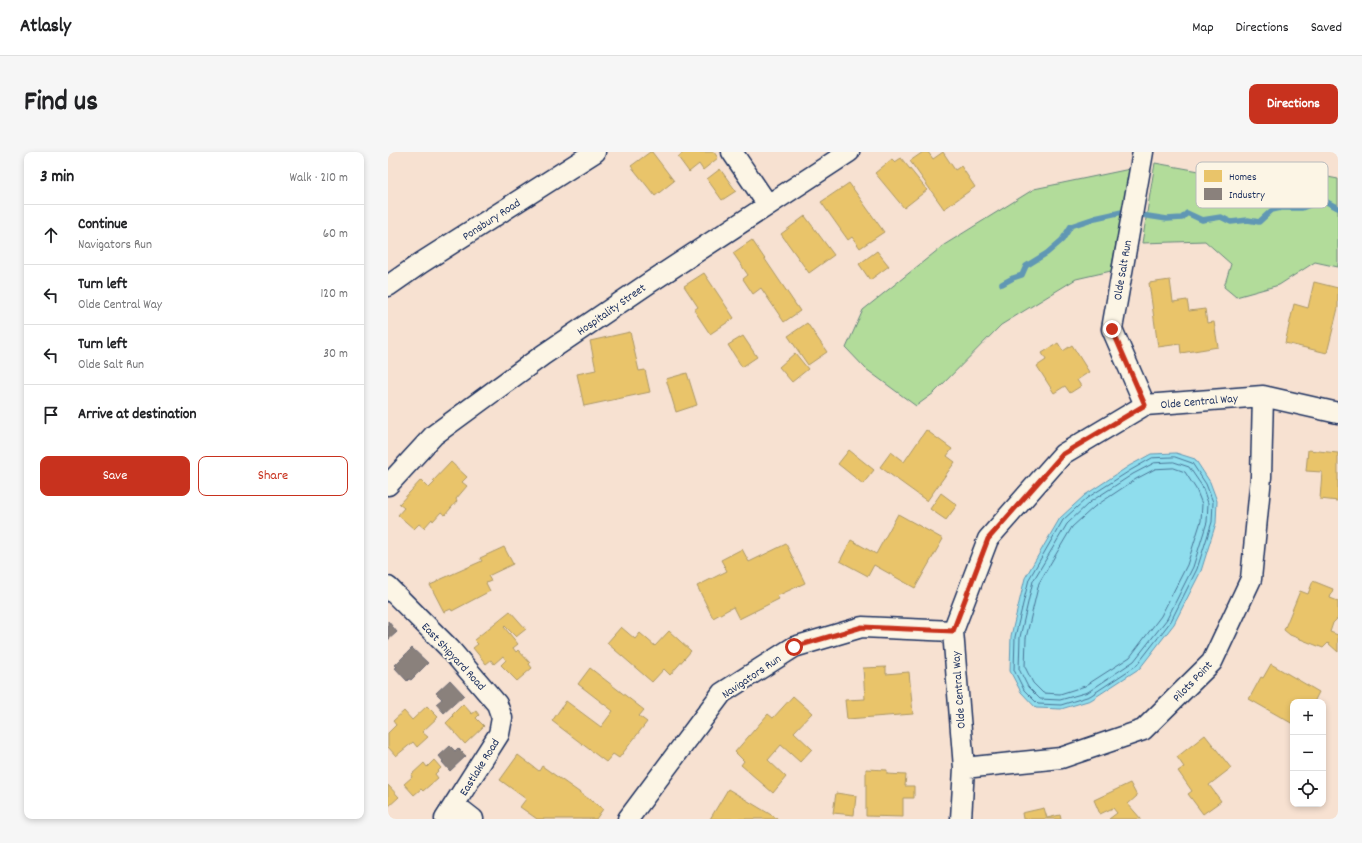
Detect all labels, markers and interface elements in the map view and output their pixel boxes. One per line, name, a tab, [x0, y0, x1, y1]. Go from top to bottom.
text: Atlasly	[20, 14, 71, 41]
text: Map	[1192, 18, 1214, 38]
text: Directions	[1236, 18, 1289, 38]
text: Saved	[1311, 18, 1342, 38]
text: Find us	[24, 84, 98, 124]
button: Directions	[1249, 84, 1338, 124]
legend	[1196, 162, 1328, 208]
text: 3 min	[40, 166, 74, 190]
text: Walk · 210 m	[290, 169, 348, 188]
text: Homes	[1229, 170, 1257, 186]
text: Industry	[1229, 188, 1265, 204]
street label: Ponsbury Road	[459, 195, 524, 245]
text: Continue	[78, 214, 127, 236]
icon: ahead	[40, 224, 62, 246]
text: 60 m	[323, 225, 348, 244]
text: Navigators Run	[78, 236, 152, 255]
street label: Olde Salt Run	[1110, 238, 1137, 302]
text: Turn left	[78, 274, 127, 296]
street label: Hospitality Street	[574, 280, 650, 340]
icon: left	[40, 284, 62, 306]
text: 120 m	[320, 285, 348, 304]
text: Olde Central Way	[78, 296, 162, 315]
route end	[1103, 320, 1121, 338]
text: Turn left	[78, 334, 127, 356]
icon: left	[40, 344, 62, 366]
text: 30 m	[323, 345, 348, 364]
text: Olde Salt Run	[78, 356, 144, 375]
street label: Olde Central Way	[1160, 391, 1240, 414]
icon: arrive	[40, 404, 62, 426]
text: Arrive at destination	[78, 404, 196, 426]
button: Save	[40, 456, 190, 496]
button: Share	[198, 456, 348, 496]
street label: East Shipyard Road	[417, 619, 489, 695]
route start	[785, 638, 803, 656]
street label: Olde Central Way	[948, 649, 971, 729]
street label: Navigators Run	[719, 651, 785, 703]
street label: Pilots Point	[1169, 657, 1217, 706]
map controls	[1290, 699, 1326, 807]
button: +	[1290, 699, 1326, 735]
button: −	[1290, 735, 1326, 771]
street label: Eastlake Road	[456, 736, 505, 800]
button: locate	[1290, 771, 1326, 807]

